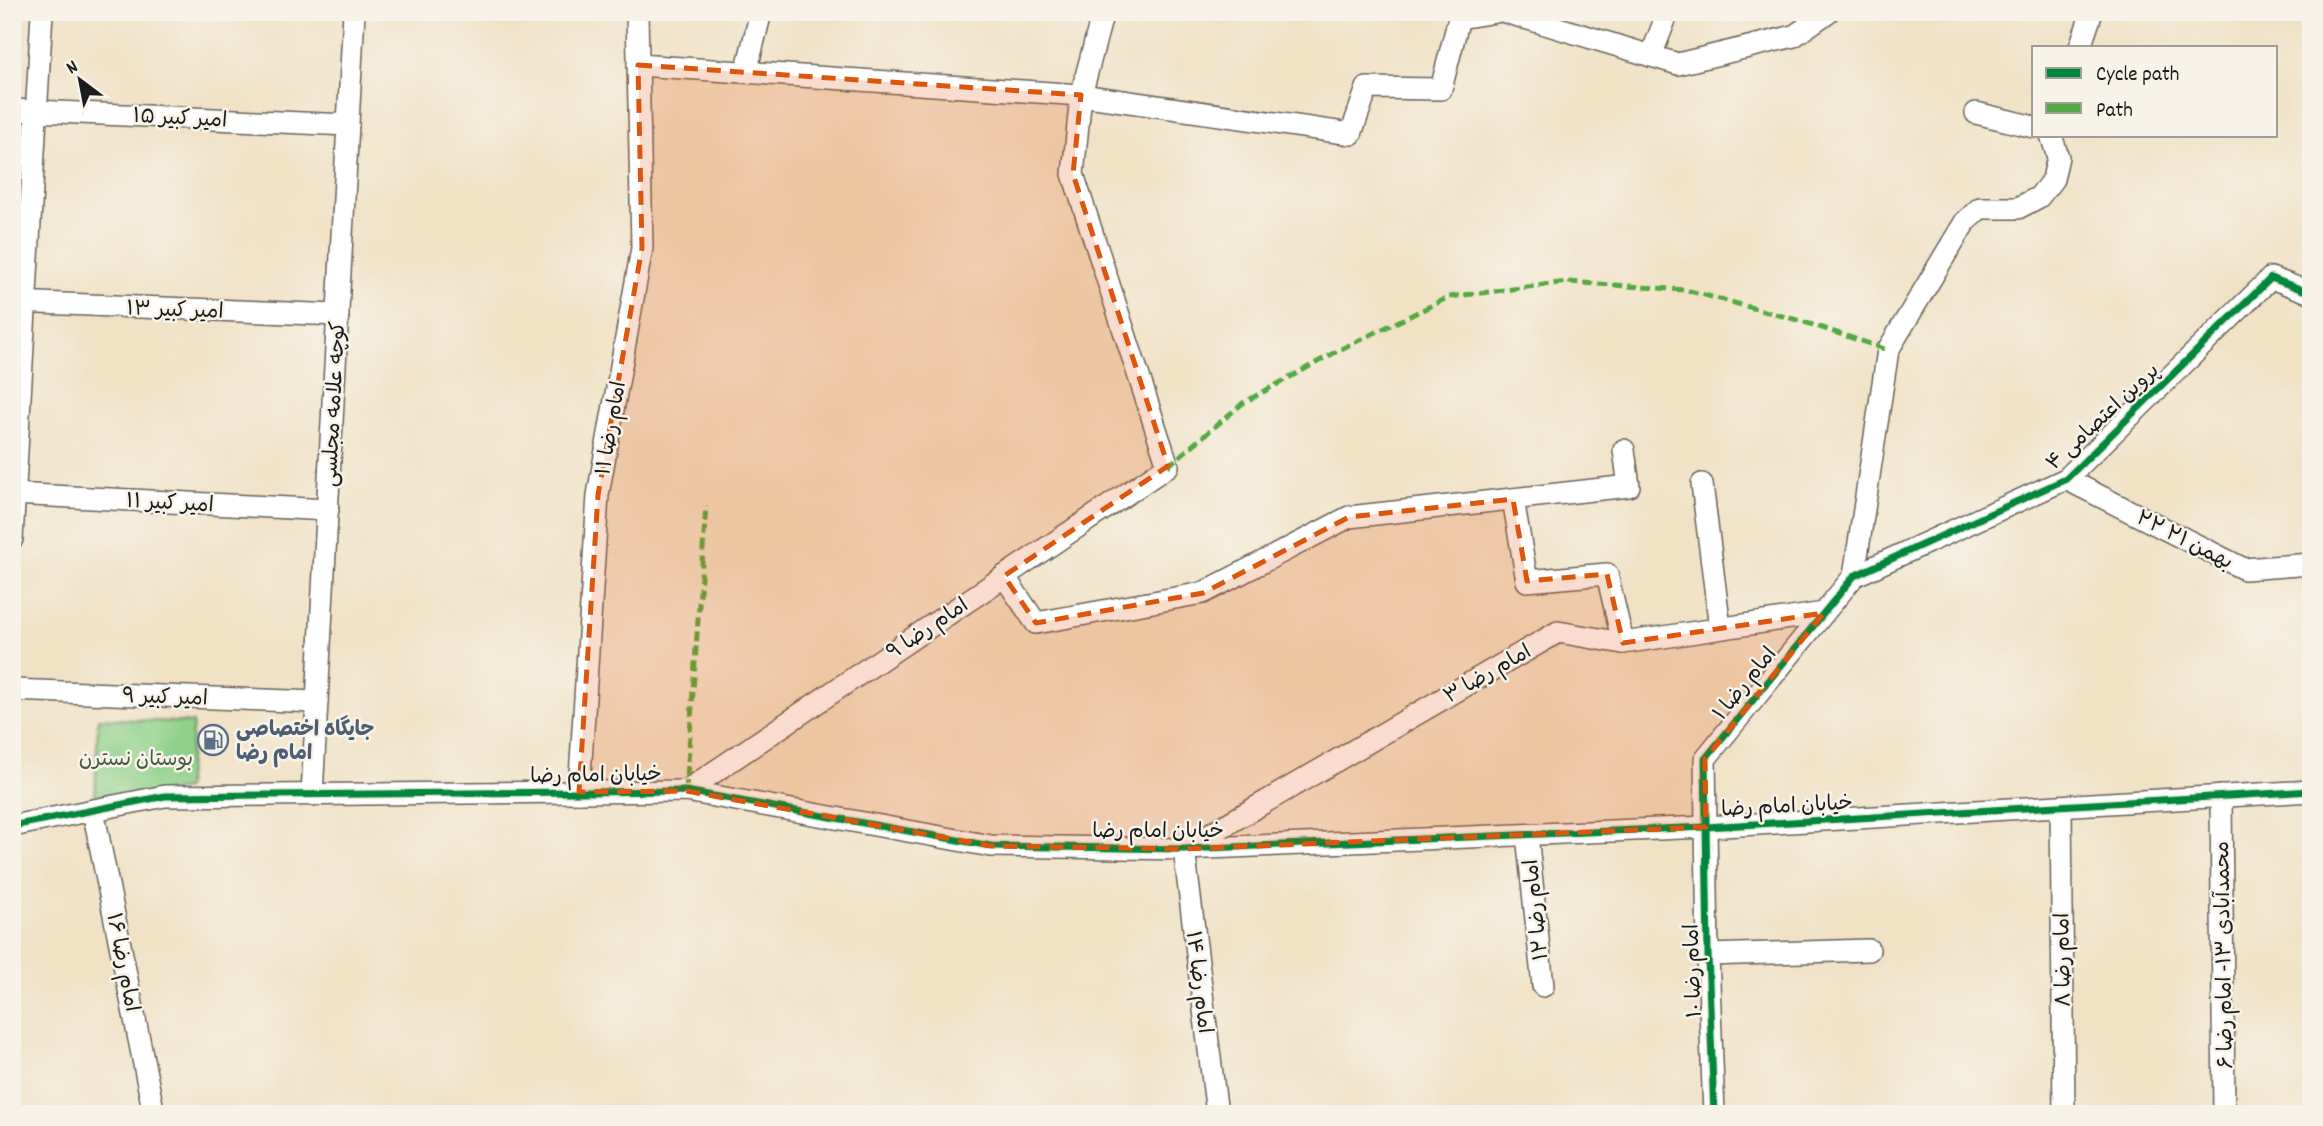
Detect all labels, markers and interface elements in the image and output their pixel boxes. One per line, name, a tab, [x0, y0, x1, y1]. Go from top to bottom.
north arrow	[46, 46, 116, 116]
legend	[2032, 46, 2278, 136]
text: N	[62, 55, 84, 82]
text: Cycle path	[2096, 61, 2179, 91]
text: Path	[2096, 97, 2133, 127]
street label: امیر کبیر ۱۵	[132, 103, 228, 137]
street label: امیر کبیر ۱۳	[126, 295, 224, 329]
street label: کوچه علامه مجلسی	[317, 321, 355, 488]
street label: پروین اعتصامی ۴	[2041, 358, 2167, 479]
street label: امام رضا ۱۱	[590, 379, 636, 478]
street label: امیر کبیر ۱۱	[125, 488, 214, 522]
street label: ۲۲ بهمن ۲۱	[2130, 504, 2237, 579]
street label: امام رضا ۹	[882, 592, 976, 669]
street label: امام رضا ۳	[1439, 638, 1538, 713]
street label: امام رضا ۱	[1707, 641, 1785, 728]
street label: امیر کبیر ۹	[122, 683, 208, 715]
place label: جایگاه اختصاصی امام رضا	[236, 715, 374, 770]
fuel station icon: جایگاه اختصاصی امام رضا	[196, 723, 230, 757]
park label: بوستان نسترن	[79, 746, 193, 776]
street label: خیابان امام رضا	[530, 761, 662, 793]
street label: خیابان امام رضا	[1721, 790, 1854, 826]
street label: خیابان امام رضا	[1092, 818, 1224, 848]
street label: محمدآبادی ۱۳- امام رضا ۶	[2209, 841, 2243, 1069]
street label: امام رضا ۱۲	[1518, 858, 1558, 962]
street label: امام رضا ۱۶	[97, 911, 145, 1015]
street label: امام رضا ۸	[2049, 912, 2081, 1007]
street label: امام رضا ۱۰	[1678, 923, 1712, 1019]
street label: امام رضا ۱۴	[1176, 929, 1218, 1035]

